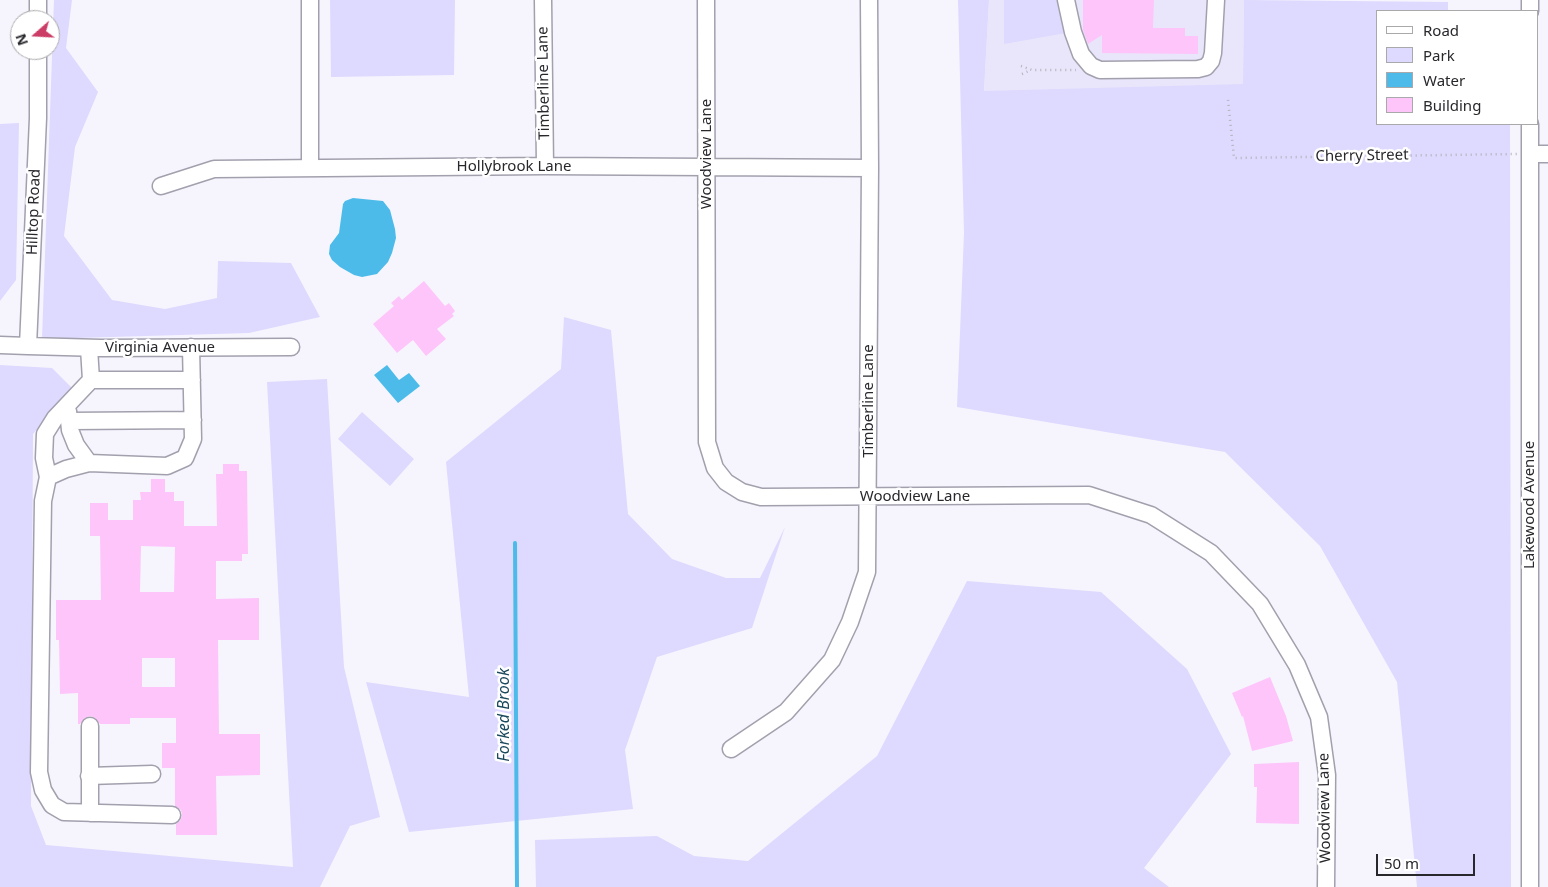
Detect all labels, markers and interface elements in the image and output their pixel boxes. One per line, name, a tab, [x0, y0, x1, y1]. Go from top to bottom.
north arrow	[10, 10, 60, 60]
legend	[1376, 10, 1538, 125]
text: Road	[1423, 20, 1459, 40]
street label: Timberline Lane	[534, 26, 554, 140]
text: N	[10, 31, 32, 48]
text: Park	[1423, 45, 1455, 65]
text: Water	[1423, 70, 1465, 90]
text: Building	[1423, 95, 1481, 115]
street label: Woodview Lane	[698, 99, 716, 209]
street label: Cherry Street	[1315, 146, 1409, 166]
street label: Hollybrook Lane	[457, 158, 571, 176]
street label: Hilltop Road	[23, 169, 45, 255]
street label: Virginia Avenue	[105, 339, 215, 357]
street label: Timberline Lane	[860, 344, 878, 458]
street label: Lakewood Avenue	[1521, 441, 1539, 569]
street label: Woodview Lane	[860, 488, 970, 506]
water label: Forked Brook	[494, 668, 514, 762]
street label: Woodview Lane	[1315, 753, 1335, 863]
scale bar	[1378, 844, 1477, 876]
text: 50 m	[1384, 853, 1419, 873]

